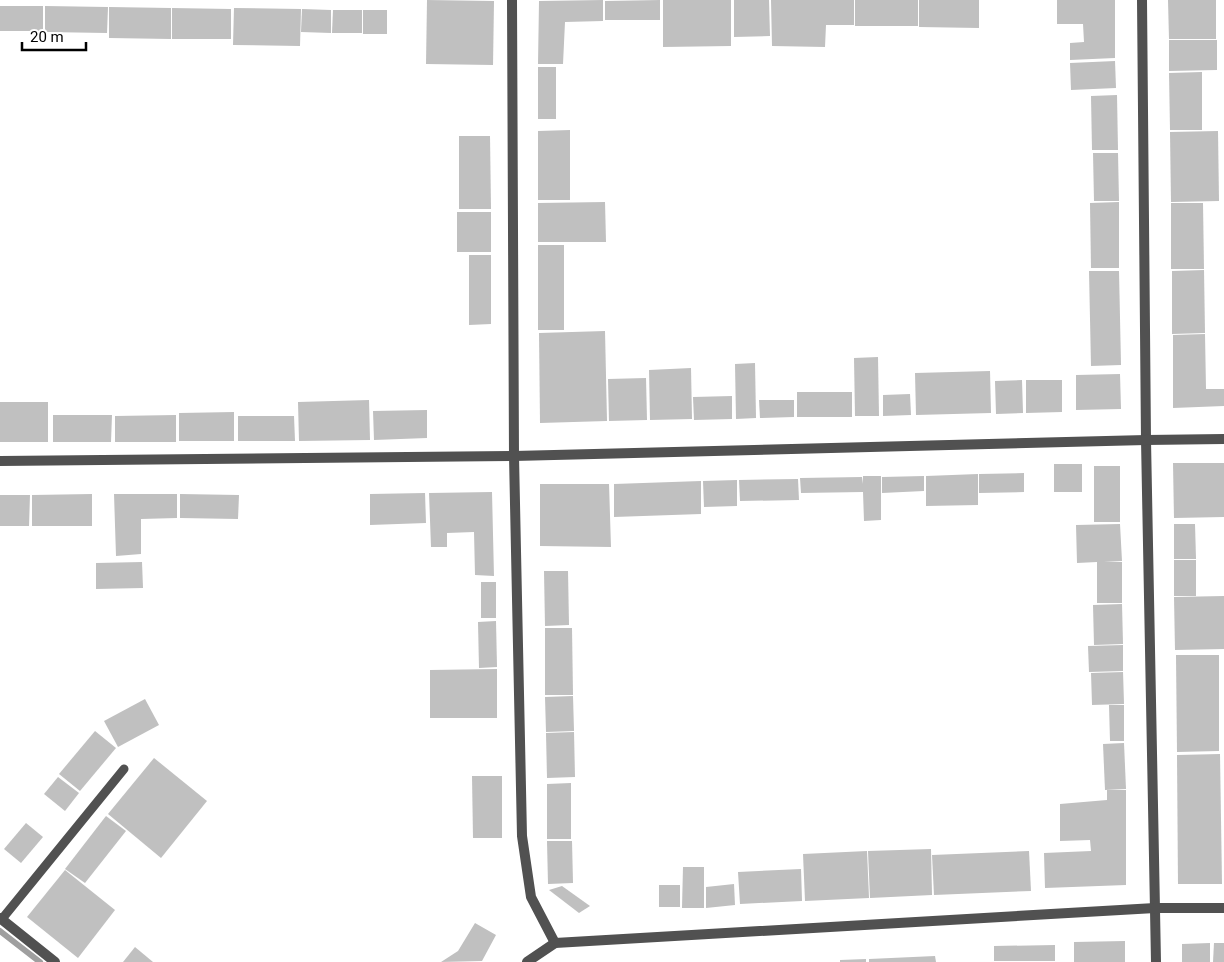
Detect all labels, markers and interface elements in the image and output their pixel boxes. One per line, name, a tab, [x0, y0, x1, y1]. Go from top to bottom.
scale bar	[22, 20, 86, 52]
text: 20 m	[30, 28, 64, 46]

